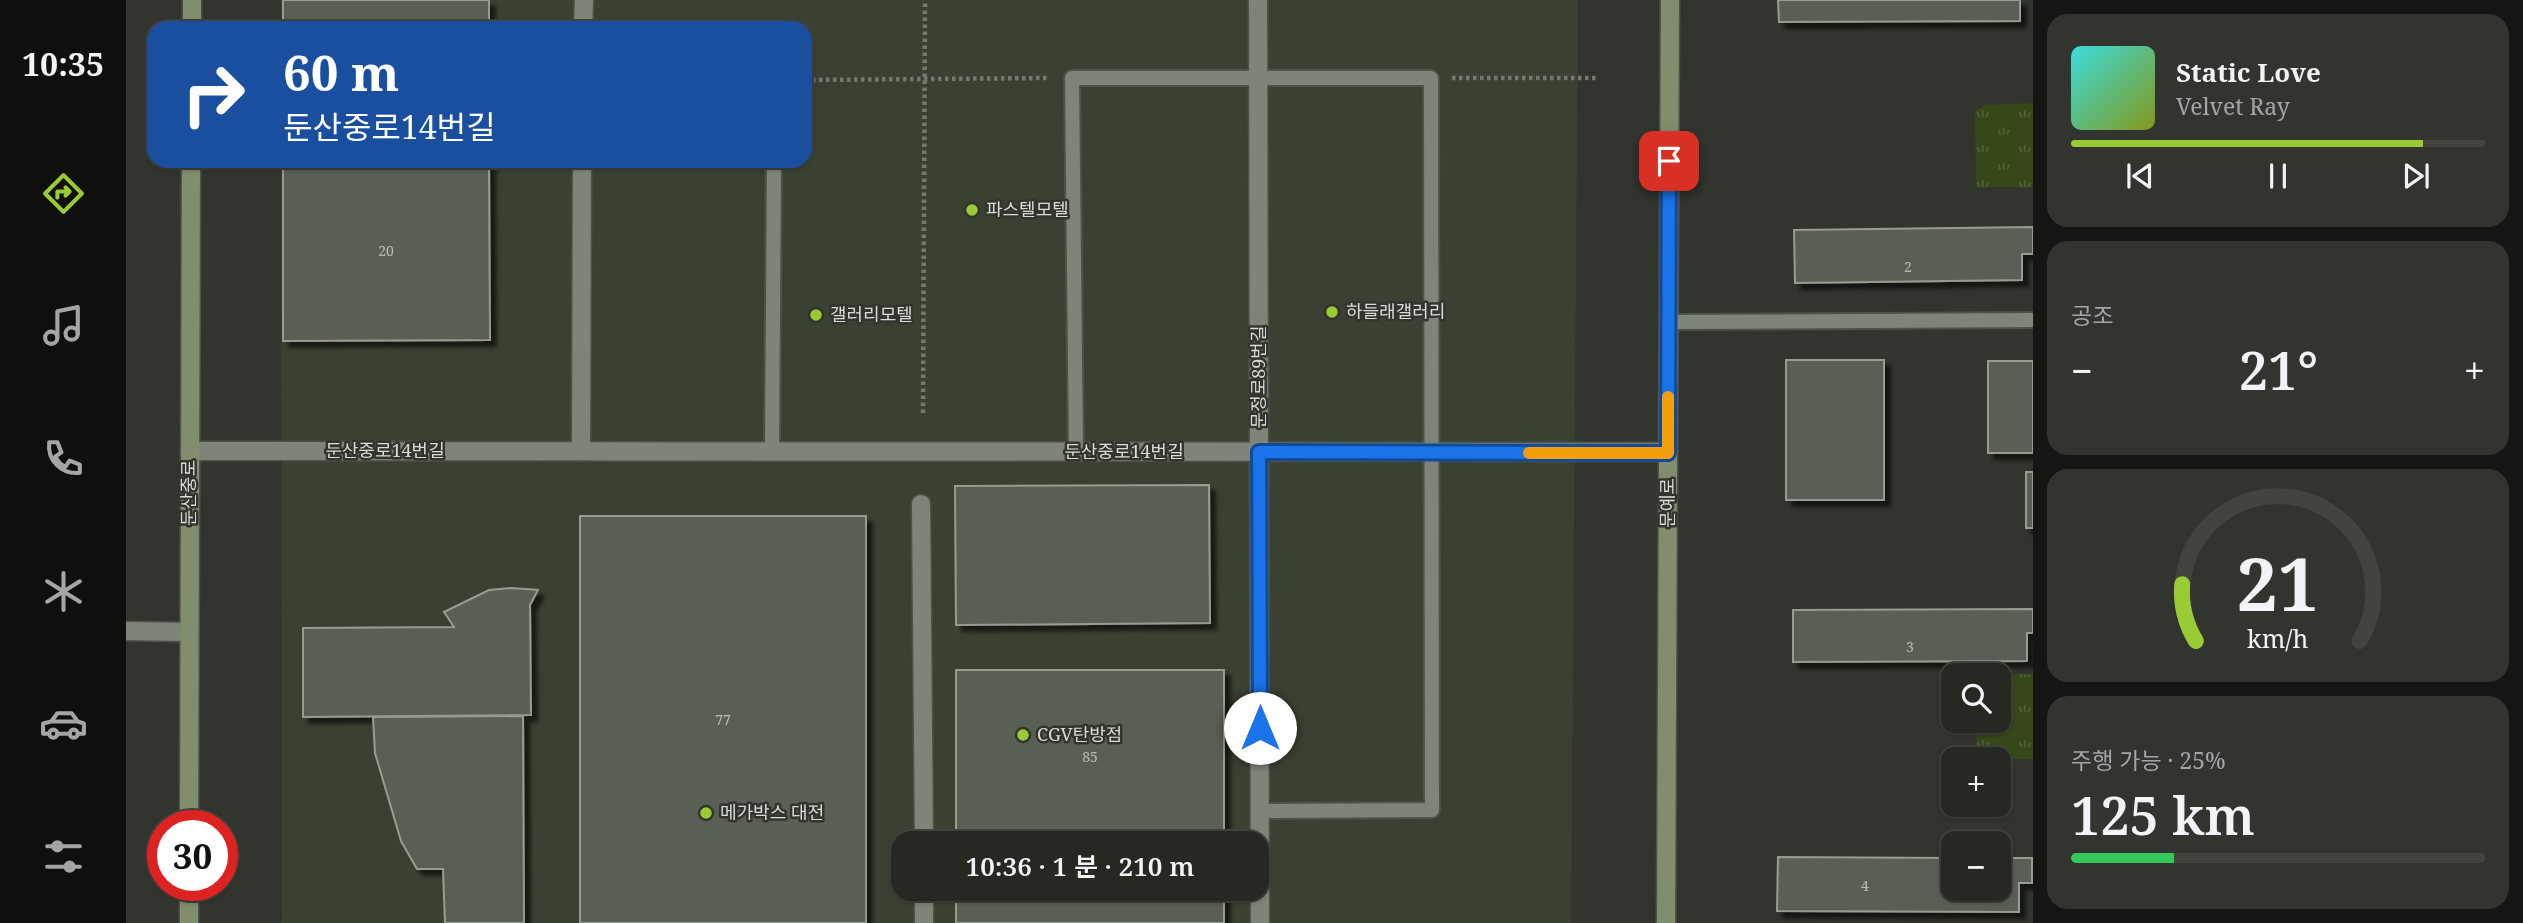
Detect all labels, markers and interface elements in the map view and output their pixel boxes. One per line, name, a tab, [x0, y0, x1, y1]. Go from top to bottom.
text: 60 m	[283, 39, 399, 105]
text: 10:35	[22, 42, 104, 85]
icon: right	[168, 49, 259, 140]
text: Static Love	[2176, 54, 2321, 90]
text: Velvet Ray	[2176, 90, 2290, 122]
text: 둔산중로14번길	[283, 105, 495, 148]
pin	[1639, 131, 1699, 191]
icon: arrive	[1650, 142, 1688, 180]
icon: previous	[2121, 157, 2159, 195]
icon: pause	[2259, 157, 2297, 195]
icon: next	[2397, 157, 2435, 195]
icon: directions	[39, 169, 88, 218]
place label: 파스텔모텔	[986, 197, 1069, 221]
marker: 파스텔모텔	[964, 202, 980, 218]
house number: 20	[378, 241, 394, 260]
house number: 2	[1904, 257, 1912, 276]
place label: 하들래갤러리	[1346, 299, 1445, 323]
text: 공조	[2071, 299, 2113, 331]
icon: music	[39, 301, 88, 350]
place label: 갤러리모텔	[830, 302, 913, 326]
marker: 하들래갤러리	[1324, 304, 1340, 320]
marker: 갤러리모텔	[808, 307, 824, 323]
street label: 문정로89번길	[1246, 326, 1270, 428]
text: 21°	[2239, 334, 2318, 405]
text: −	[2071, 344, 2093, 396]
text: +	[2464, 344, 2485, 396]
icon: phone	[39, 434, 88, 483]
street label: 둔산중로14번길	[325, 438, 445, 462]
street label: 둔산중로14번길	[1064, 439, 1184, 463]
street label: 둔산중로	[176, 460, 200, 526]
street label: 문예로	[1655, 478, 1679, 528]
text: 21	[2237, 534, 2319, 633]
icon: climate	[39, 567, 88, 616]
text: km/h	[2247, 621, 2309, 655]
house number: 3	[1906, 637, 1914, 656]
map controls	[1941, 663, 2011, 901]
button: search	[1941, 663, 2011, 733]
position arrow	[1223, 691, 1297, 765]
icon: car	[39, 699, 88, 748]
house number: 77	[715, 710, 731, 729]
place label: CGV탄방점	[1037, 722, 1122, 746]
marker: CGV탄방점	[1015, 727, 1031, 743]
text: 주행 가능 · 25%	[2071, 744, 2226, 776]
house number: 85	[1082, 747, 1098, 766]
button: +	[1941, 747, 2011, 817]
text: 125 km	[2071, 779, 2255, 850]
place label: 메가박스 대전	[720, 800, 824, 824]
marker: 메가박스 대전	[698, 805, 714, 821]
speed limit sign: 30	[147, 810, 238, 901]
button: −	[1941, 831, 2011, 901]
icon: filters	[39, 832, 88, 881]
text: 10:36 · 1 분 · 210 m	[966, 848, 1194, 884]
house number: 4	[1861, 876, 1869, 895]

